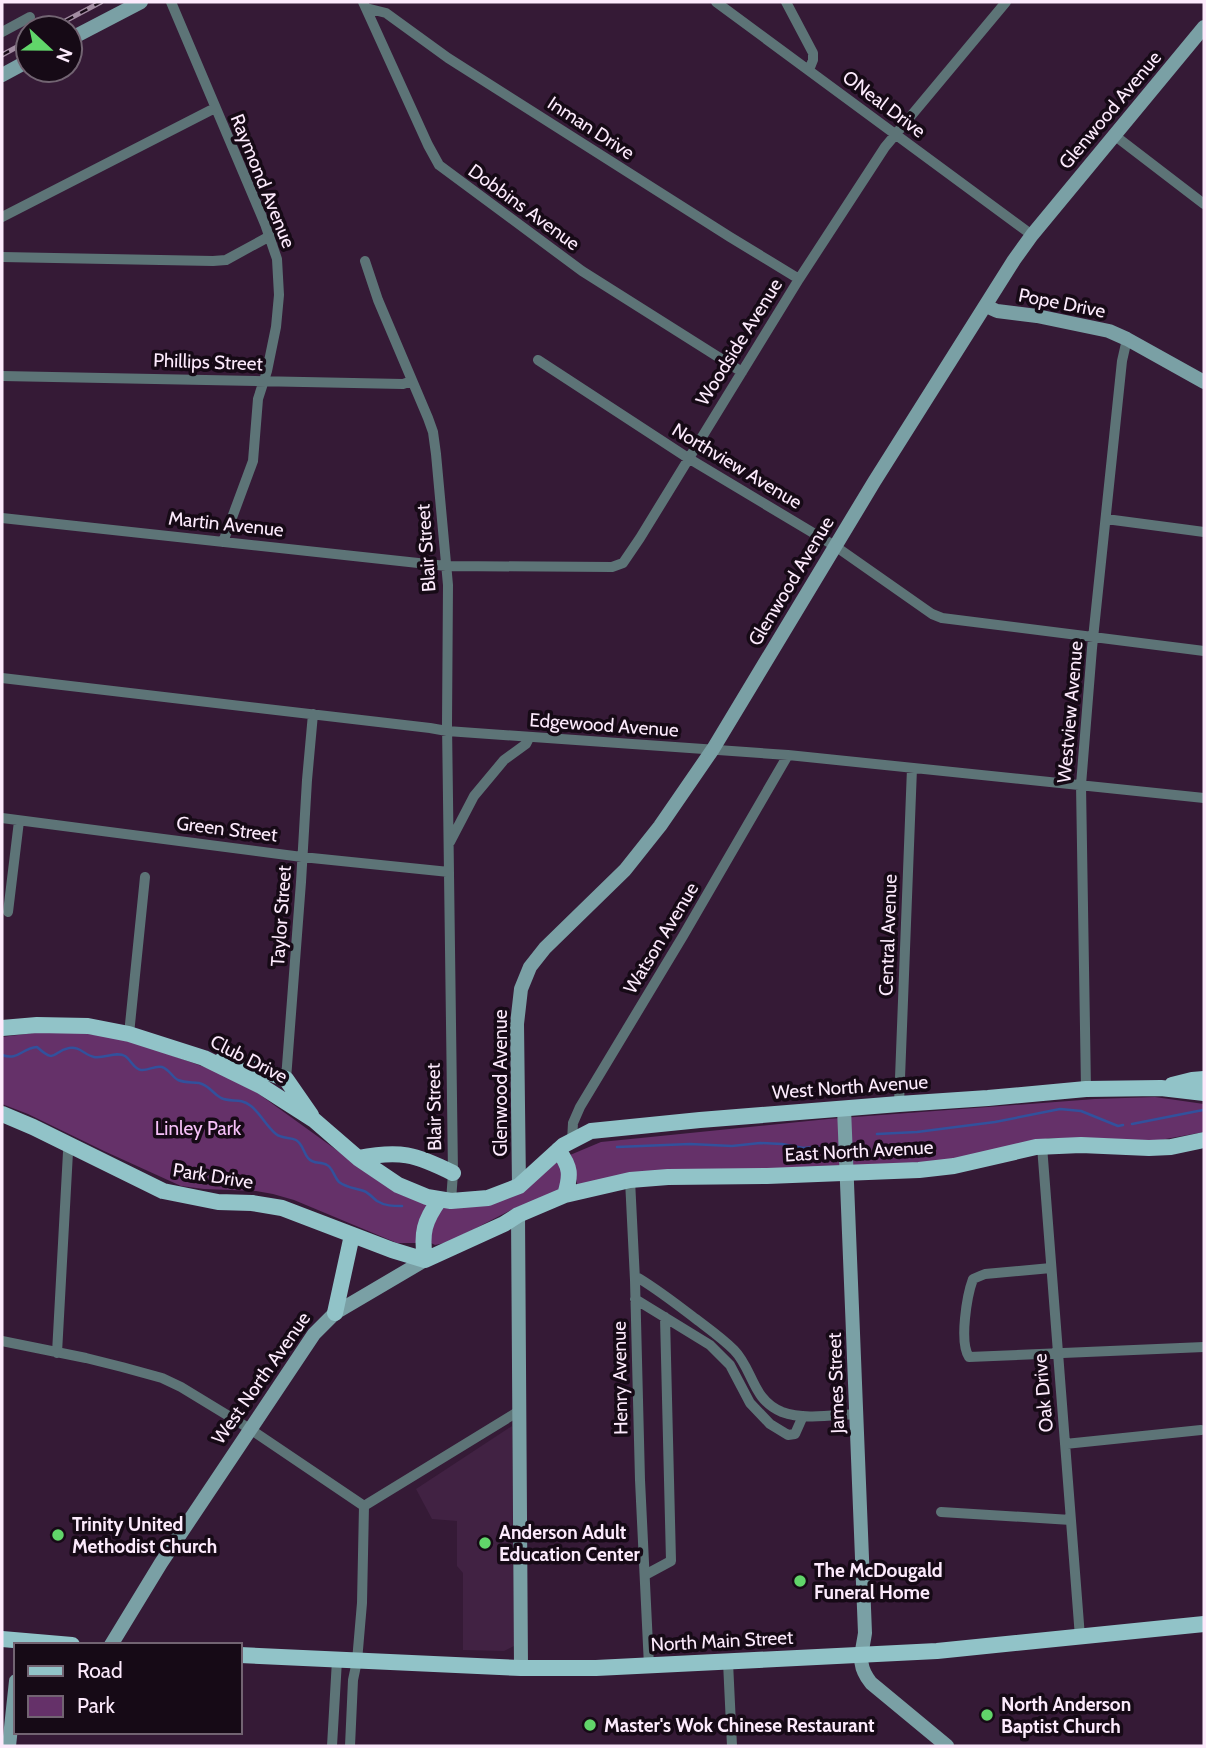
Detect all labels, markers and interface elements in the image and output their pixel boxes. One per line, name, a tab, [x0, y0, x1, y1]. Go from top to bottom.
north arrow	[14, 14, 84, 84]
text: N	[51, 45, 77, 66]
street label: Glenwood Avenue	[1054, 46, 1166, 174]
street label: ONeal Drive	[838, 65, 930, 143]
street label: Inman Drive	[543, 92, 639, 165]
street label: Raymond Avenue	[226, 111, 300, 252]
street label: Dobbins Avenue	[464, 159, 584, 255]
street label: Woodside Avenue	[691, 274, 787, 410]
street label: Pope Drive	[1016, 283, 1108, 323]
street label: Phillips Street	[153, 349, 264, 375]
street label: Northview Avenue	[668, 418, 806, 514]
street label: Blair Street	[411, 503, 441, 593]
street label: Martin Avenue	[167, 506, 285, 542]
street label: Glenwood Avenue	[743, 512, 839, 650]
street label: Westview Avenue	[1052, 640, 1088, 784]
street label: Edgewood Avenue	[529, 708, 680, 742]
street label: Green Street	[175, 811, 279, 847]
street label: Taylor Street	[266, 864, 296, 967]
street label: Central Avenue	[874, 873, 902, 996]
street label: Watson Avenue	[619, 878, 703, 998]
street label: Glenwood Avenue	[489, 1009, 512, 1156]
street label: Club Drive	[207, 1030, 292, 1088]
street label: Blair Street	[422, 1062, 446, 1151]
street label: West North Avenue	[771, 1070, 929, 1104]
park label: Linley Park	[155, 1117, 242, 1140]
street label: East North Avenue	[784, 1136, 934, 1166]
street label: Park Drive	[171, 1158, 255, 1194]
street label: West North Avenue	[207, 1307, 315, 1449]
street label: Henry Avenue	[608, 1321, 632, 1435]
street label: James Street	[823, 1331, 849, 1435]
street label: Oak Drive	[1028, 1352, 1058, 1433]
place label: Trinity United Methodist Church	[72, 1513, 217, 1558]
place label: Anderson Adult Education Center	[499, 1521, 640, 1566]
marker: Trinity United Methodist Church	[50, 1527, 66, 1543]
marker: Anderson Adult Education Center	[477, 1535, 493, 1551]
place label: The McDougald Funeral Home	[814, 1559, 943, 1604]
marker: The McDougald Funeral Home	[792, 1573, 808, 1589]
street label: North Main Street	[650, 1626, 794, 1656]
legend	[14, 1643, 242, 1734]
text: Road	[77, 1658, 123, 1683]
text: Park	[77, 1693, 115, 1718]
place label: North Anderson Baptist Church	[1001, 1693, 1131, 1738]
marker: North Anderson Baptist Church	[979, 1707, 995, 1723]
place label: Master's Wok Chinese Restaurant	[604, 1714, 875, 1737]
marker: Master's Wok Chinese Restaurant	[582, 1717, 598, 1733]

